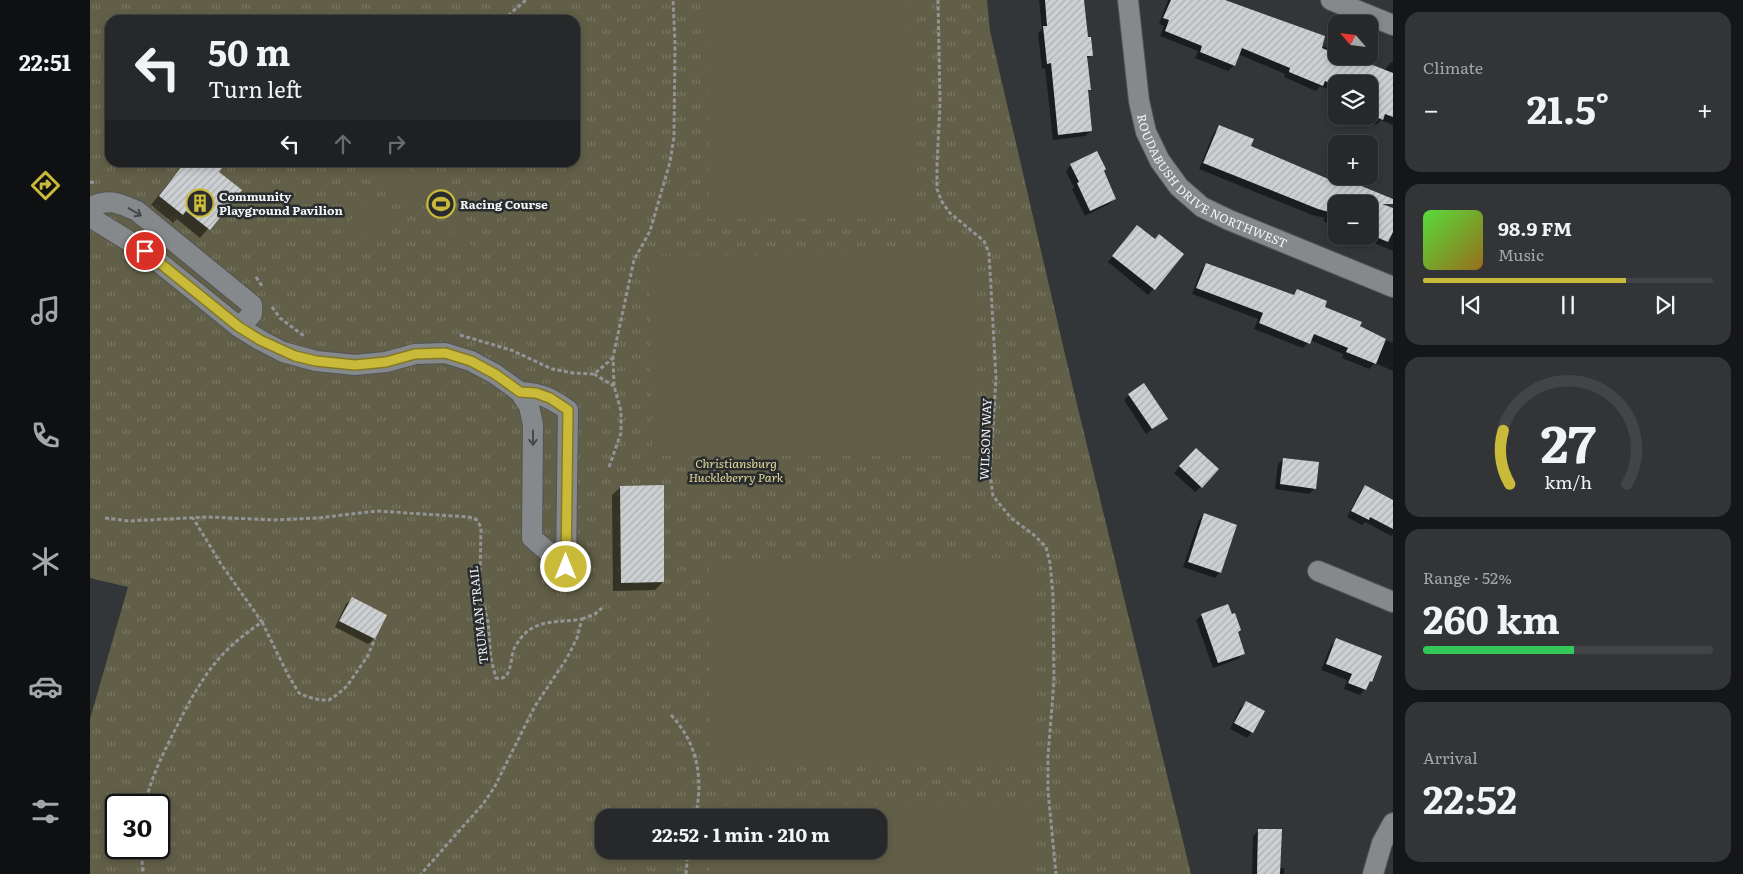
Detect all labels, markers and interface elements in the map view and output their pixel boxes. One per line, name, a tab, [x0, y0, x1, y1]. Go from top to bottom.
north arrow	[1328, 15, 1378, 65]
map controls	[1328, 15, 1378, 245]
text: 50 m	[208, 25, 291, 77]
icon: left	[125, 35, 190, 100]
text: 22:51	[19, 45, 71, 78]
text: Climate	[1423, 55, 1483, 79]
text: Turn left	[208, 72, 302, 105]
button: layers	[1328, 75, 1378, 125]
text: 21.5°	[1527, 79, 1609, 136]
text: −	[1423, 87, 1439, 129]
text: +	[1697, 87, 1713, 129]
street label: ROUDABUSH DRIVE NORTHWEST	[1133, 112, 1290, 252]
icon: left	[276, 130, 304, 158]
icon: ahead	[329, 130, 357, 158]
icon: right	[382, 130, 410, 158]
button: +	[1328, 135, 1378, 185]
icon: directions	[28, 168, 63, 203]
place label: Community Playground Pavilion	[219, 187, 343, 219]
building icon: Community Playground Pavilion	[185, 188, 215, 218]
sports icon: Racing Course	[426, 189, 456, 219]
place label: Racing Course	[460, 195, 548, 213]
button: −	[1328, 195, 1378, 245]
one-way arrow	[128, 206, 142, 217]
text: 98.9 FM	[1498, 214, 1572, 242]
pin	[124, 230, 166, 272]
icon: arrive	[131, 237, 159, 265]
text: Music	[1498, 242, 1544, 266]
icon: previous	[1457, 291, 1485, 319]
icon: pause	[1554, 291, 1582, 319]
icon: next	[1651, 291, 1679, 319]
icon: music	[28, 293, 63, 328]
street label: WILSON WAY	[975, 397, 995, 480]
text: 27	[1540, 402, 1596, 479]
icon: phone	[28, 418, 63, 453]
one-way arrow	[528, 430, 538, 446]
park label: Christiansburg Huckleberry Park	[689, 454, 784, 486]
text: km/h	[1544, 468, 1592, 495]
position arrow	[539, 540, 591, 592]
icon: climate	[28, 544, 63, 579]
street label: TRUMAN TRAIL	[464, 565, 492, 665]
text: Range · 52%	[1423, 565, 1512, 589]
text: 260 km	[1423, 589, 1560, 646]
icon: car	[28, 669, 63, 704]
text: Arrival	[1423, 745, 1478, 769]
text: 22:52	[1423, 769, 1517, 826]
icon: filters	[28, 794, 63, 829]
speed limit sign: 30	[105, 794, 170, 859]
text: 22:52 · 1 min · 210 m	[652, 820, 830, 848]

